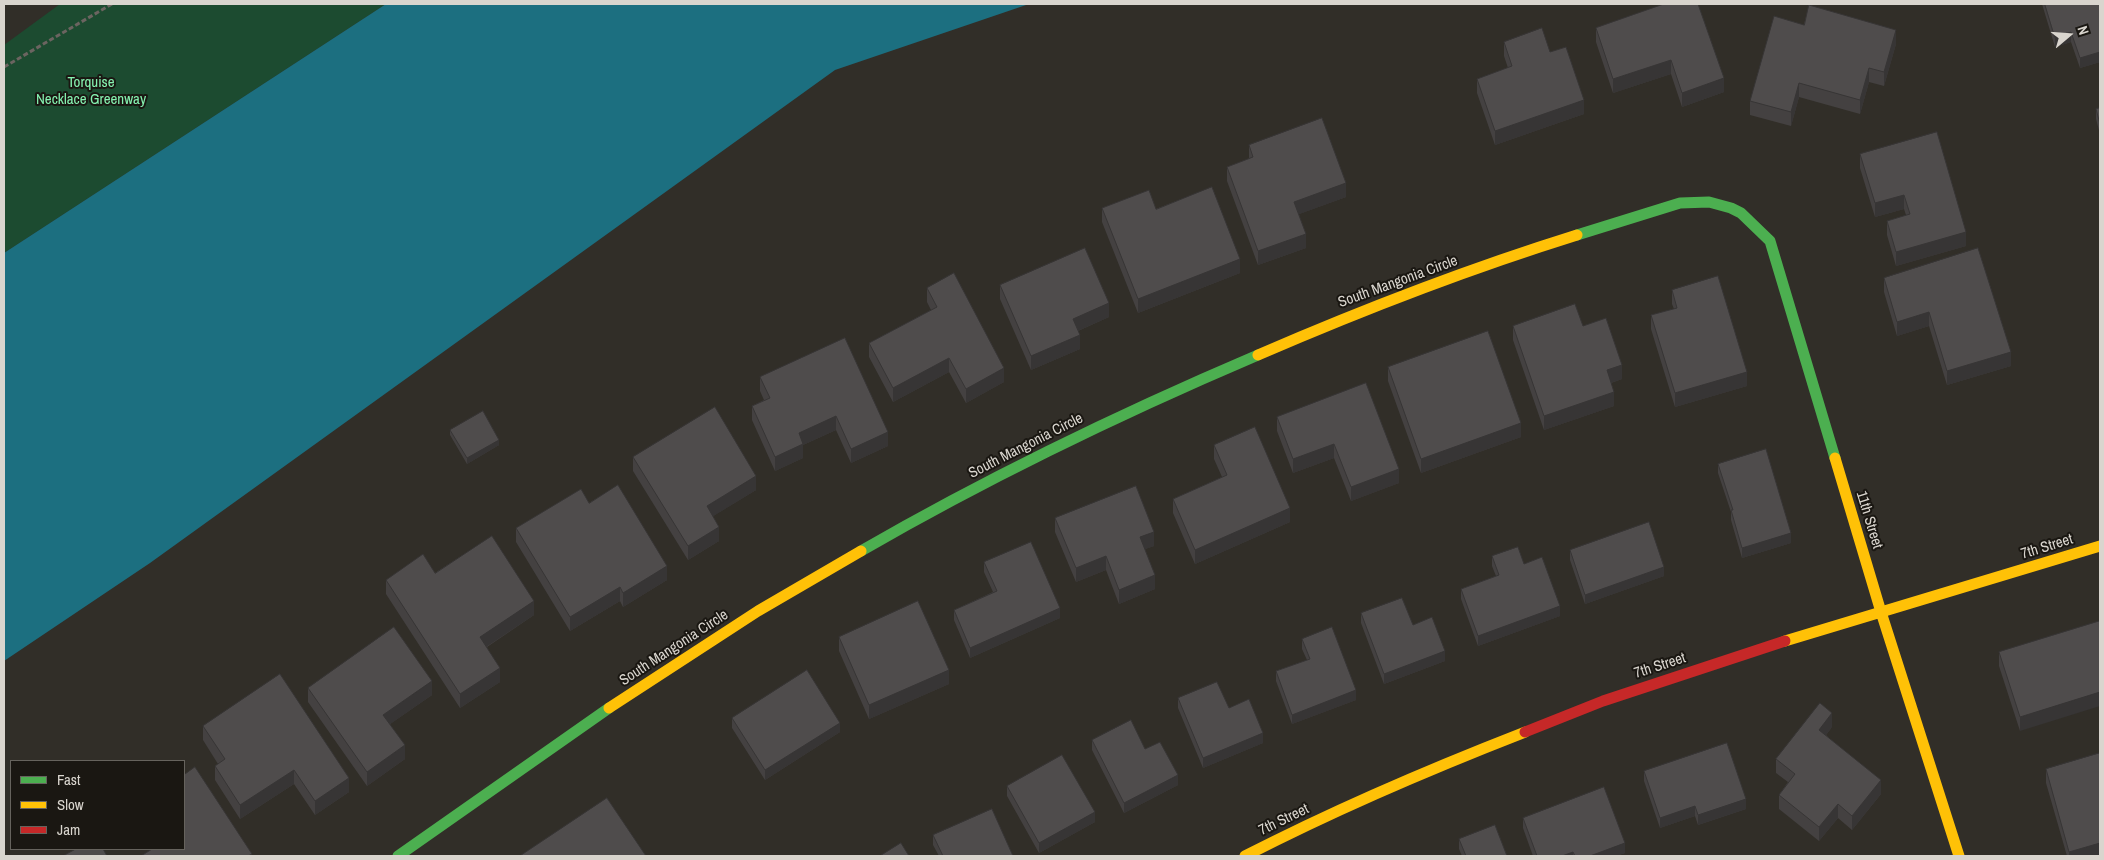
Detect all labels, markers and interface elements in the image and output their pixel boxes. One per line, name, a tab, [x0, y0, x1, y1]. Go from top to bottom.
north arrow	[2044, 10, 2094, 60]
text: N	[2073, 24, 2093, 37]
park label: Torquise Necklace Greenway	[36, 74, 146, 109]
street label: South Mangonia Circle	[1336, 252, 1460, 312]
street label: South Mangonia Circle	[966, 409, 1086, 483]
street label: 11th Street	[1852, 489, 1886, 551]
street label: 7th Street	[2019, 531, 2075, 563]
street label: South Mangonia Circle	[616, 606, 732, 690]
street label: 7th Street	[1632, 649, 1688, 683]
legend	[10, 760, 185, 850]
text: Fast	[57, 769, 80, 790]
text: Slow	[57, 794, 84, 815]
street label: 7th Street	[1256, 800, 1312, 840]
text: Jam	[57, 819, 80, 840]

